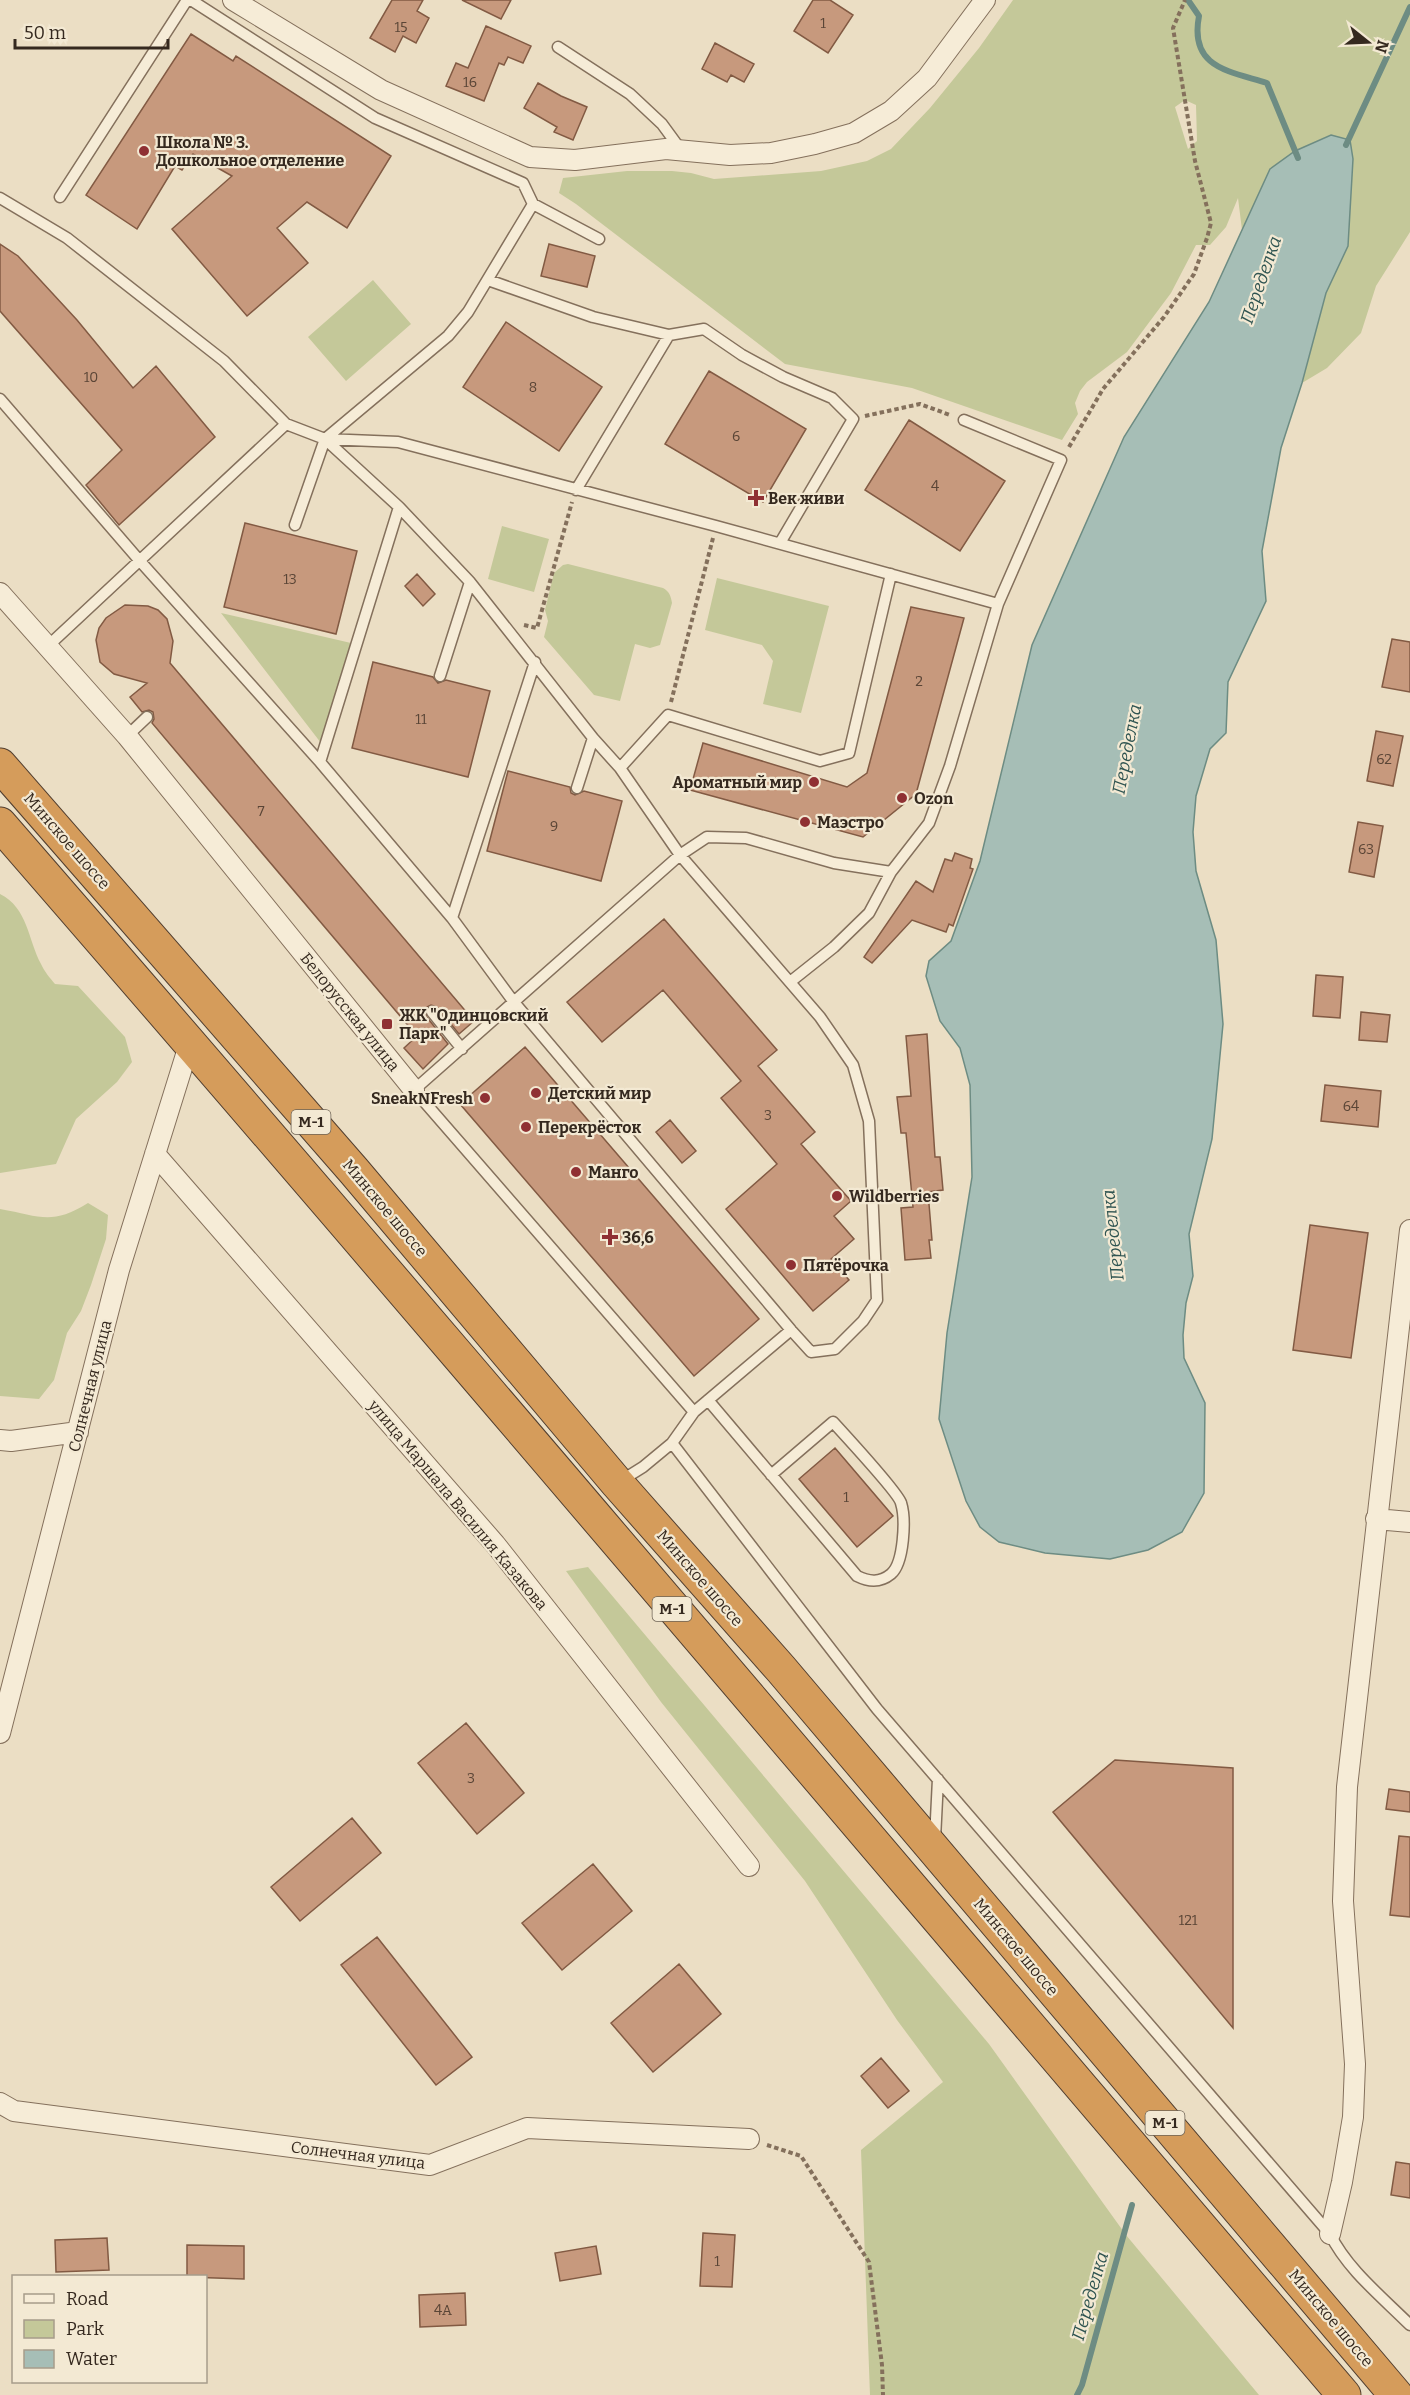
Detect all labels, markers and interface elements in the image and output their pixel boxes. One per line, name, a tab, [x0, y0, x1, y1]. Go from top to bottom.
scale bar	[15, 12, 168, 50]
north arrow	[1338, 12, 1398, 72]
house number: 1	[820, 15, 826, 32]
house number: 15	[394, 19, 408, 36]
text: 50 m	[24, 22, 66, 44]
text: N	[1371, 38, 1393, 55]
house number: 16	[463, 74, 477, 91]
place label: Школа № 3. Дошкольное отделение	[156, 133, 344, 170]
marker: Школа № 3. Дошкольное отделение	[137, 144, 151, 158]
water label: Переделка	[1236, 233, 1286, 327]
house number: 10	[84, 369, 98, 386]
house number: 8	[529, 379, 537, 396]
house number: 6	[732, 428, 740, 445]
house number: 4	[931, 478, 939, 495]
place label: Век живи	[768, 489, 844, 508]
marker: Век живи	[749, 491, 763, 505]
house number: 13	[283, 571, 297, 588]
house number: 2	[915, 673, 923, 690]
water label: Переделка	[1107, 702, 1147, 796]
house number: 11	[415, 711, 427, 728]
house number: 62	[1376, 751, 1392, 768]
place label: Ароматный мир	[672, 773, 802, 792]
marker: Ароматный мир	[807, 775, 821, 789]
street label: Минское шоссе	[20, 789, 114, 893]
place label: Ozon	[914, 789, 954, 808]
marker: Ozon	[895, 791, 909, 805]
house number: 7	[257, 803, 265, 820]
place label: Маэстро	[817, 813, 884, 832]
marker: Маэстро	[798, 815, 812, 829]
house number: 9	[550, 818, 558, 835]
house number: 63	[1358, 841, 1374, 858]
street label: Белорусская улица	[296, 949, 404, 1075]
place label: ЖК "Одинцовский Парк"	[399, 1006, 548, 1043]
marker: ЖК "Одинцовский Парк"	[380, 1017, 394, 1031]
place label: Детский мир	[548, 1084, 651, 1103]
marker: Детский мир	[529, 1086, 543, 1100]
place label: SneakNFresh	[371, 1089, 473, 1108]
marker: SneakNFresh	[478, 1091, 492, 1105]
house number: 64	[1343, 1098, 1359, 1115]
house number: 3	[764, 1107, 772, 1124]
road number: М-1	[292, 1110, 330, 1134]
place label: Перекрёсток	[538, 1118, 642, 1137]
marker: Перекрёсток	[519, 1120, 533, 1134]
street label: Минское шоссе	[339, 1155, 431, 1261]
place label: Манго	[588, 1163, 639, 1182]
marker: Манго	[569, 1165, 583, 1179]
place label: Wildberries	[849, 1187, 939, 1206]
water label: Переделка	[1097, 1188, 1129, 1282]
marker: Wildberries	[830, 1189, 844, 1203]
place label: 36,6	[622, 1228, 654, 1247]
marker: 36,6	[603, 1230, 617, 1244]
place label: Пятёрочка	[803, 1256, 889, 1275]
marker: Пятёрочка	[784, 1258, 798, 1272]
street label: Солнечная улица	[64, 1318, 116, 1454]
street label: улица Маршала Василия Казакова	[364, 1395, 552, 1614]
house number: 1	[843, 1489, 849, 1506]
street label: Минское шоссе	[653, 1526, 747, 1630]
road number: М-1	[652, 1597, 692, 1621]
house number: 3	[467, 1770, 475, 1787]
street label: Минское шоссе	[970, 1894, 1062, 2000]
house number: 121	[1179, 1912, 1198, 1929]
road number: М-1	[1146, 2111, 1184, 2135]
street label: Солнечная улица	[290, 2137, 427, 2173]
water label: Переделка	[1067, 2249, 1113, 2343]
house number: 1	[714, 2253, 720, 2270]
street label: Минское шоссе	[1285, 2265, 1377, 2371]
legend	[12, 2275, 207, 2383]
text: Road	[66, 2288, 109, 2310]
house number: 4А	[434, 2302, 452, 2319]
text: Park	[66, 2318, 105, 2340]
text: Water	[66, 2348, 117, 2370]

